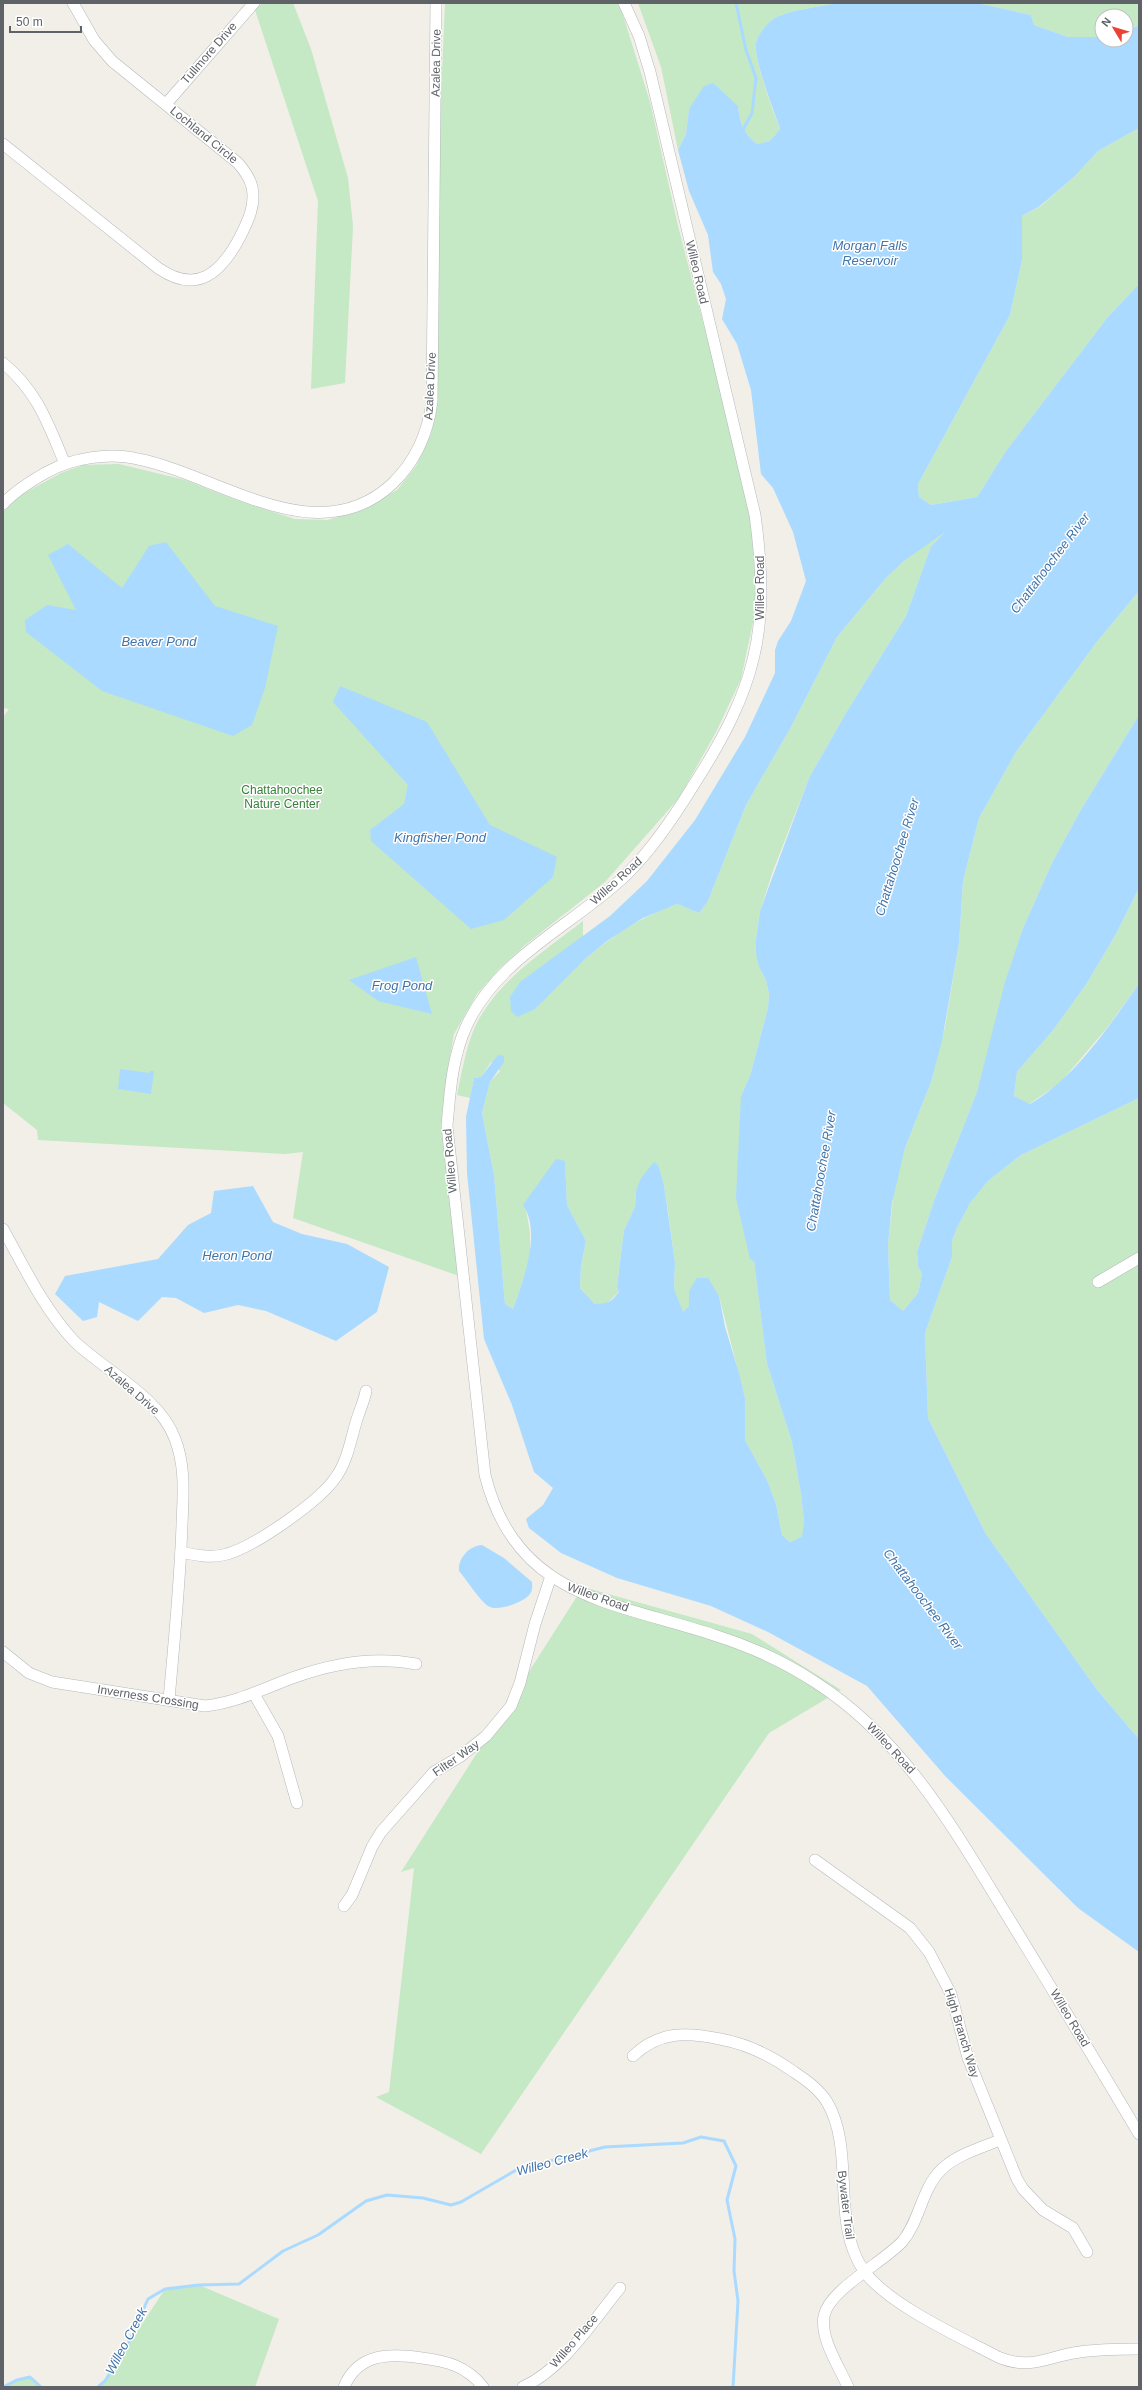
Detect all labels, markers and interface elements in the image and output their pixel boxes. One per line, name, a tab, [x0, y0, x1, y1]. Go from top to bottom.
scale bar	[10, 8, 81, 34]
north arrow	[1094, 8, 1134, 48]
text: 50 m	[16, 15, 43, 29]
text: N	[1099, 15, 1113, 29]
street label: Tullmore Drive	[178, 19, 240, 87]
street label: Azalea Drive	[428, 29, 444, 97]
street label: Lochland Circle	[167, 104, 241, 167]
water label: Morgan Falls Reservoir	[832, 238, 908, 268]
street label: Willeo Road	[683, 239, 711, 305]
street label: Azalea Drive	[421, 351, 439, 420]
water label: Chattahoochee River	[1007, 509, 1093, 616]
street label: Willeo Road	[753, 556, 767, 620]
water label: Beaver Pond	[121, 634, 197, 649]
park label: Chattahoochee Nature Center	[241, 783, 323, 811]
water label: Chattahoochee River	[872, 796, 922, 918]
water label: Kingfisher Pond	[394, 830, 487, 845]
street label: Willeo Road	[587, 854, 645, 908]
water label: Frog Pond	[372, 978, 433, 993]
water label: Chattahoochee River	[803, 1109, 839, 1232]
street label: Willeo Road	[440, 1128, 460, 1194]
water label: Heron Pond	[202, 1248, 272, 1263]
street label: Azalea Drive	[102, 1362, 163, 1418]
water label: Chattahoochee River	[880, 1546, 966, 1653]
street label: Willeo Road	[565, 1579, 631, 1615]
street label: Inverness Crossing	[96, 1682, 200, 1712]
street label: Willeo Road	[864, 1720, 918, 1776]
street label: Filter Way	[430, 1737, 482, 1779]
street label: High Branch Way	[942, 1987, 982, 2079]
street label: Willeo Road	[1047, 1987, 1093, 2049]
water label: Willeo Creek	[515, 2145, 591, 2179]
street label: Bywater Trail	[835, 2170, 857, 2240]
water label: Willeo Creek	[102, 2304, 151, 2377]
street label: Willeo Place	[547, 2311, 601, 2371]

